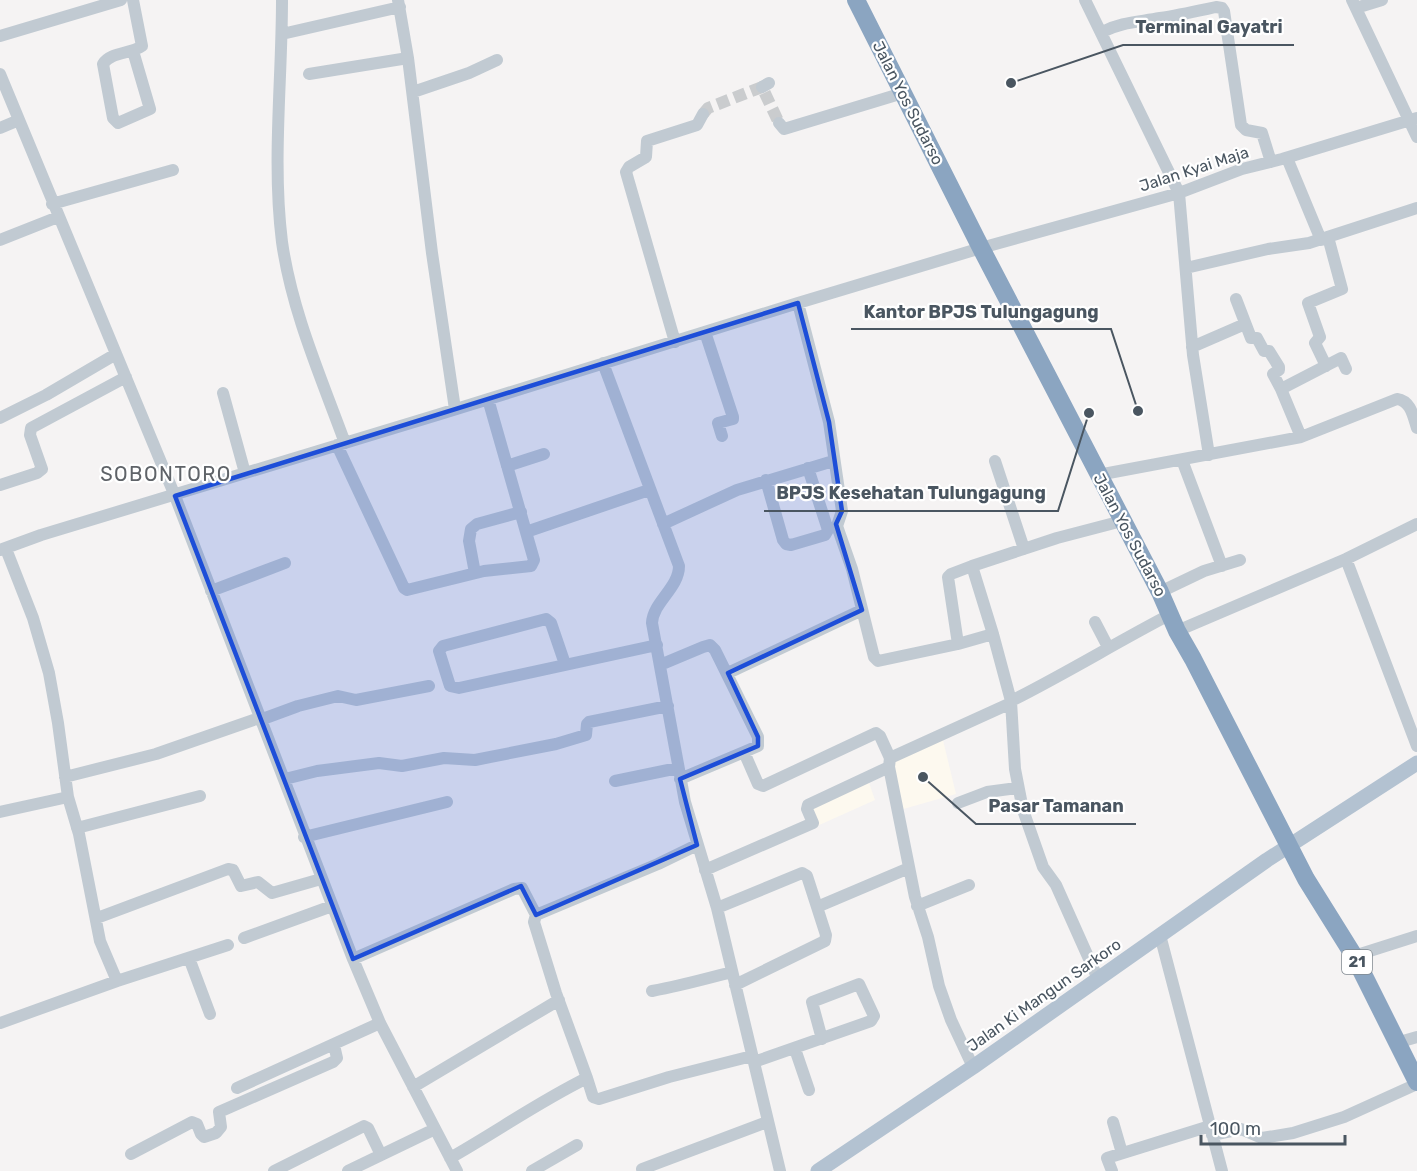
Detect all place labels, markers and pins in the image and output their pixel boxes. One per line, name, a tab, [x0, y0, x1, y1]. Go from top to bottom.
callout: Terminal Gayatri	[1123, 9, 1294, 45]
callout: Kantor BPJS Tulungagung	[851, 293, 1111, 329]
callout: BPJS Kesehatan Tulungagung	[764, 475, 1058, 511]
callout: Pasar Tamanan	[976, 788, 1136, 824]

